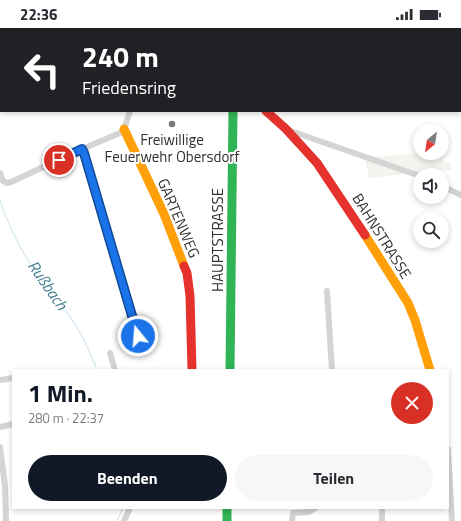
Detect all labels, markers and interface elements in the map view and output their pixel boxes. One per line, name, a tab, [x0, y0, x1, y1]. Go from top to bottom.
text: 22:36	[20, 3, 57, 26]
text: 240 m	[82, 35, 159, 78]
icon: left	[16, 44, 68, 96]
text: Friedensring	[82, 74, 176, 101]
marker: Freiwillige Feuerwehr Obersdorf	[167, 119, 177, 129]
north arrow	[413, 124, 449, 160]
map controls	[413, 124, 449, 248]
place label: Freiwillige Feuerwehr Obersdorf	[105, 128, 239, 168]
pin	[42, 143, 76, 177]
icon: arrive	[48, 149, 70, 171]
button: sound	[413, 168, 449, 204]
street label: GARTENWEG	[152, 175, 206, 261]
street label: HAUPTSTRASSE	[206, 188, 229, 292]
street label: BAHNSTRASSE	[347, 189, 417, 283]
button: search	[413, 212, 449, 248]
water label: Rußbach	[22, 255, 74, 316]
position arrow	[117, 315, 159, 357]
text: 1 Min.	[28, 375, 93, 411]
button: close	[391, 382, 433, 424]
text: 280 m · 22:37	[28, 408, 104, 428]
button: Beenden	[28, 455, 227, 501]
button: Teilen	[235, 455, 433, 501]

